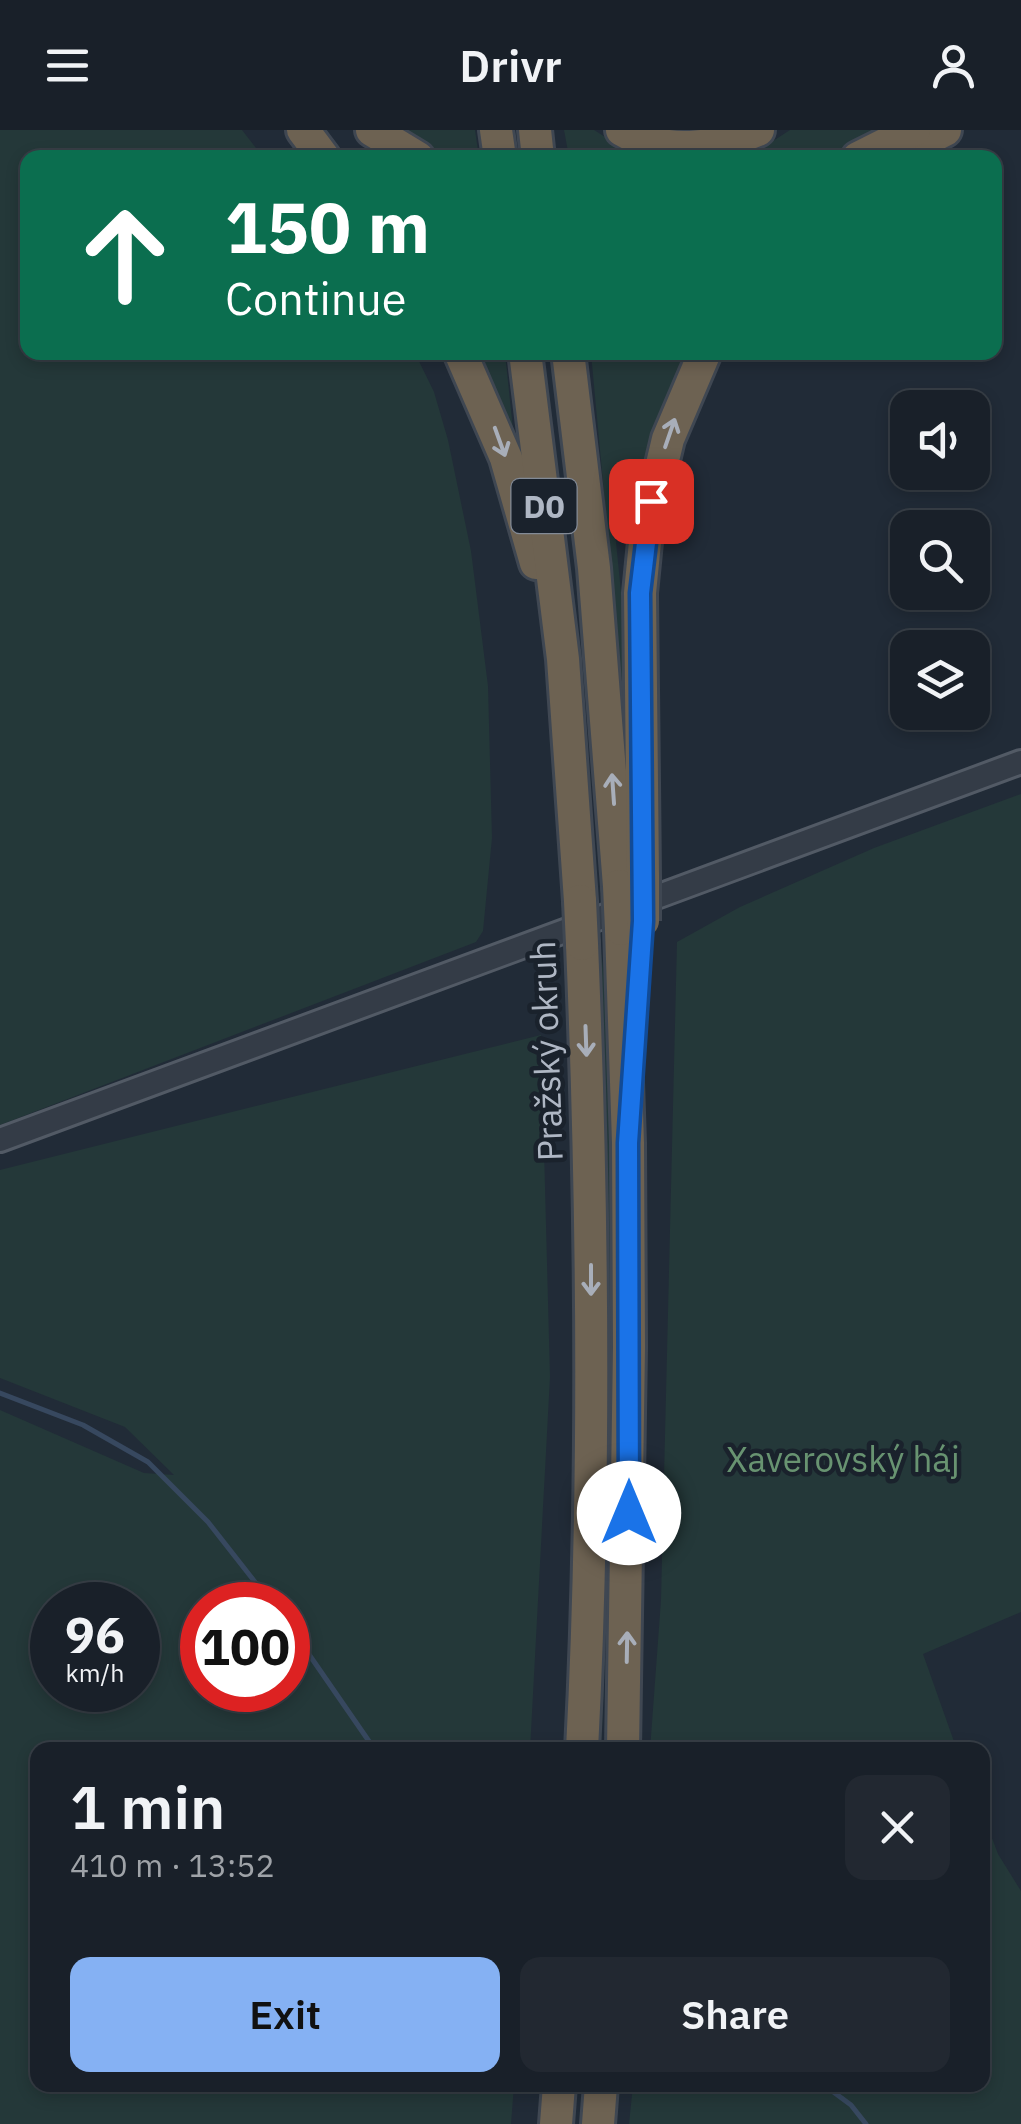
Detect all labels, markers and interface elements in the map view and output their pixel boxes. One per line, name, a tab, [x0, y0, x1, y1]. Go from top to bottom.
text: Drivr	[459, 36, 562, 94]
icon: menu	[40, 38, 95, 93]
icon: person	[926, 38, 981, 93]
text: 150 m	[225, 181, 430, 272]
icon: ahead	[60, 190, 190, 320]
text: Continue	[225, 269, 407, 327]
map controls	[890, 390, 990, 730]
button: sound	[890, 390, 990, 490]
one-way arrow	[663, 417, 681, 449]
one-way arrow	[492, 425, 510, 456]
pin	[609, 459, 694, 544]
icon: arrive	[624, 474, 679, 529]
road number: D0	[512, 479, 576, 533]
button: search	[890, 510, 990, 610]
button: layers	[890, 630, 990, 730]
one-way arrow	[603, 773, 622, 805]
street label: Pražský okruh	[519, 940, 573, 1162]
one-way arrow	[577, 1025, 596, 1057]
one-way arrow	[582, 1262, 600, 1295]
park label: Xaverovský háj	[726, 1436, 960, 1482]
position arrow	[577, 1461, 681, 1565]
speed limit sign: 100	[180, 1582, 310, 1712]
text: 96	[65, 1602, 125, 1667]
one-way arrow	[617, 1631, 636, 1663]
text: km/h	[66, 1656, 124, 1689]
text: 1 min	[70, 1767, 225, 1846]
button: close	[845, 1775, 950, 1880]
text: 410 m · 13:52	[70, 1844, 275, 1886]
button: Exit	[70, 1957, 500, 2072]
button: Share	[520, 1957, 950, 2072]

